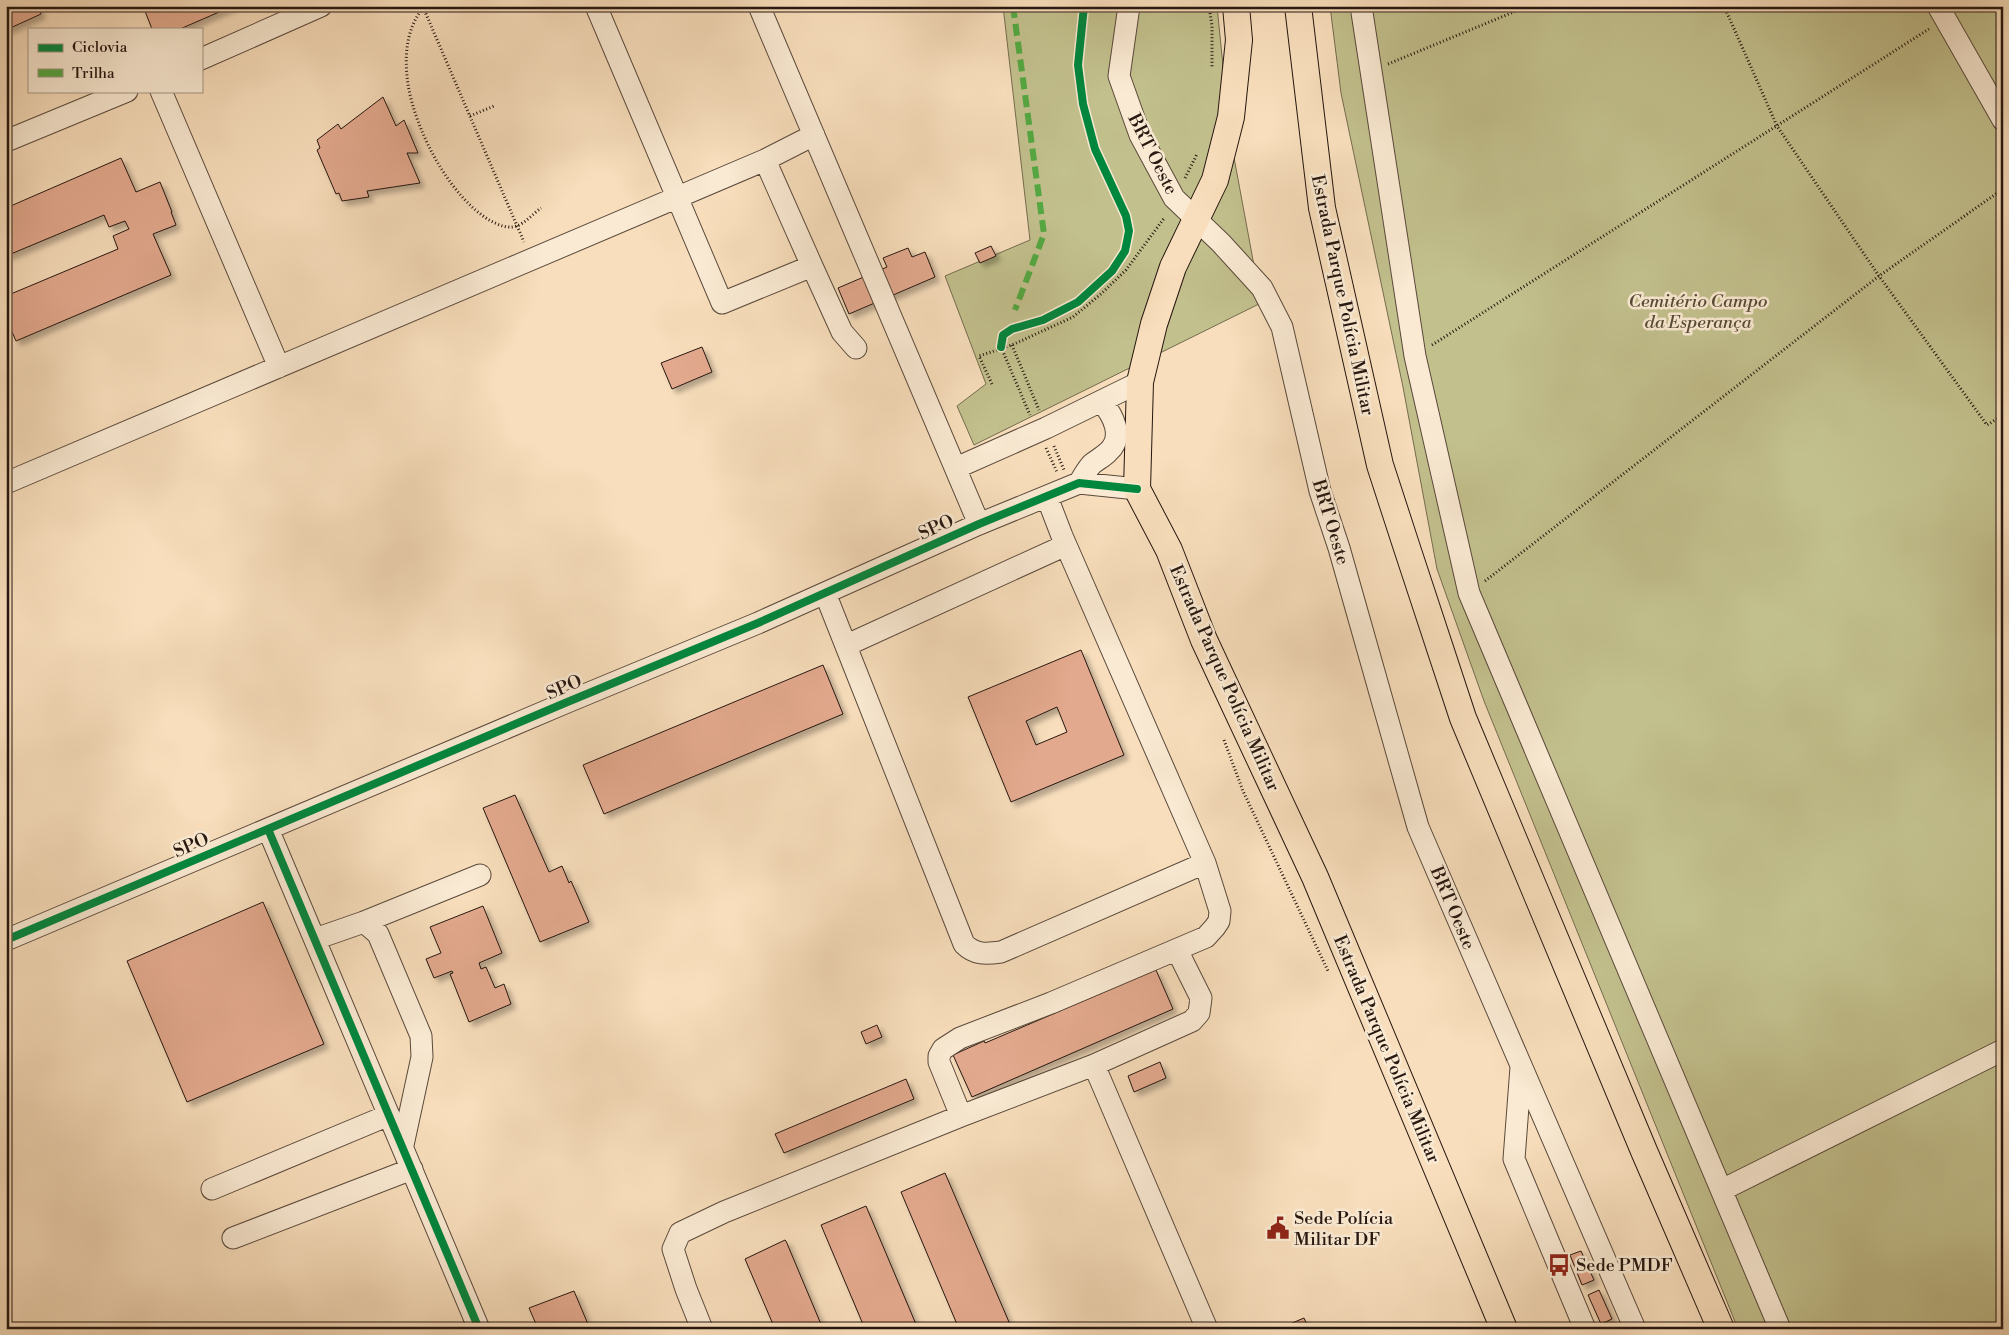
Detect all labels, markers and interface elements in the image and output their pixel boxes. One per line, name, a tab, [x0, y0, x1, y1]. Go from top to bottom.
legend	[28, 28, 202, 92]
text: Ciclovia	[72, 38, 128, 57]
text: Trilha	[72, 64, 115, 83]
street label: BRT Oeste	[1122, 109, 1183, 199]
street label: Estrada Parque Polícia Militar	[1306, 173, 1379, 418]
park label: Cemitério Campo da Esperança	[1629, 290, 1767, 334]
street label: BRT Oeste	[1306, 476, 1354, 568]
street label: SPO	[915, 509, 958, 545]
street label: Estrada Parque Polícia Militar	[1164, 561, 1285, 795]
street label: SPO	[543, 670, 586, 705]
street label: SPO	[170, 828, 213, 863]
street label: BRT Oeste	[1424, 862, 1480, 953]
street label: Estrada Parque Polícia Militar	[1328, 932, 1445, 1167]
place label: Sede Polícia Militar DF	[1294, 1207, 1394, 1251]
public building icon: Sede Polícia Militar DF	[1265, 1215, 1291, 1241]
bus stop icon: Sede PMDF	[1546, 1252, 1572, 1278]
place label: Sede PMDF	[1576, 1254, 1673, 1277]

